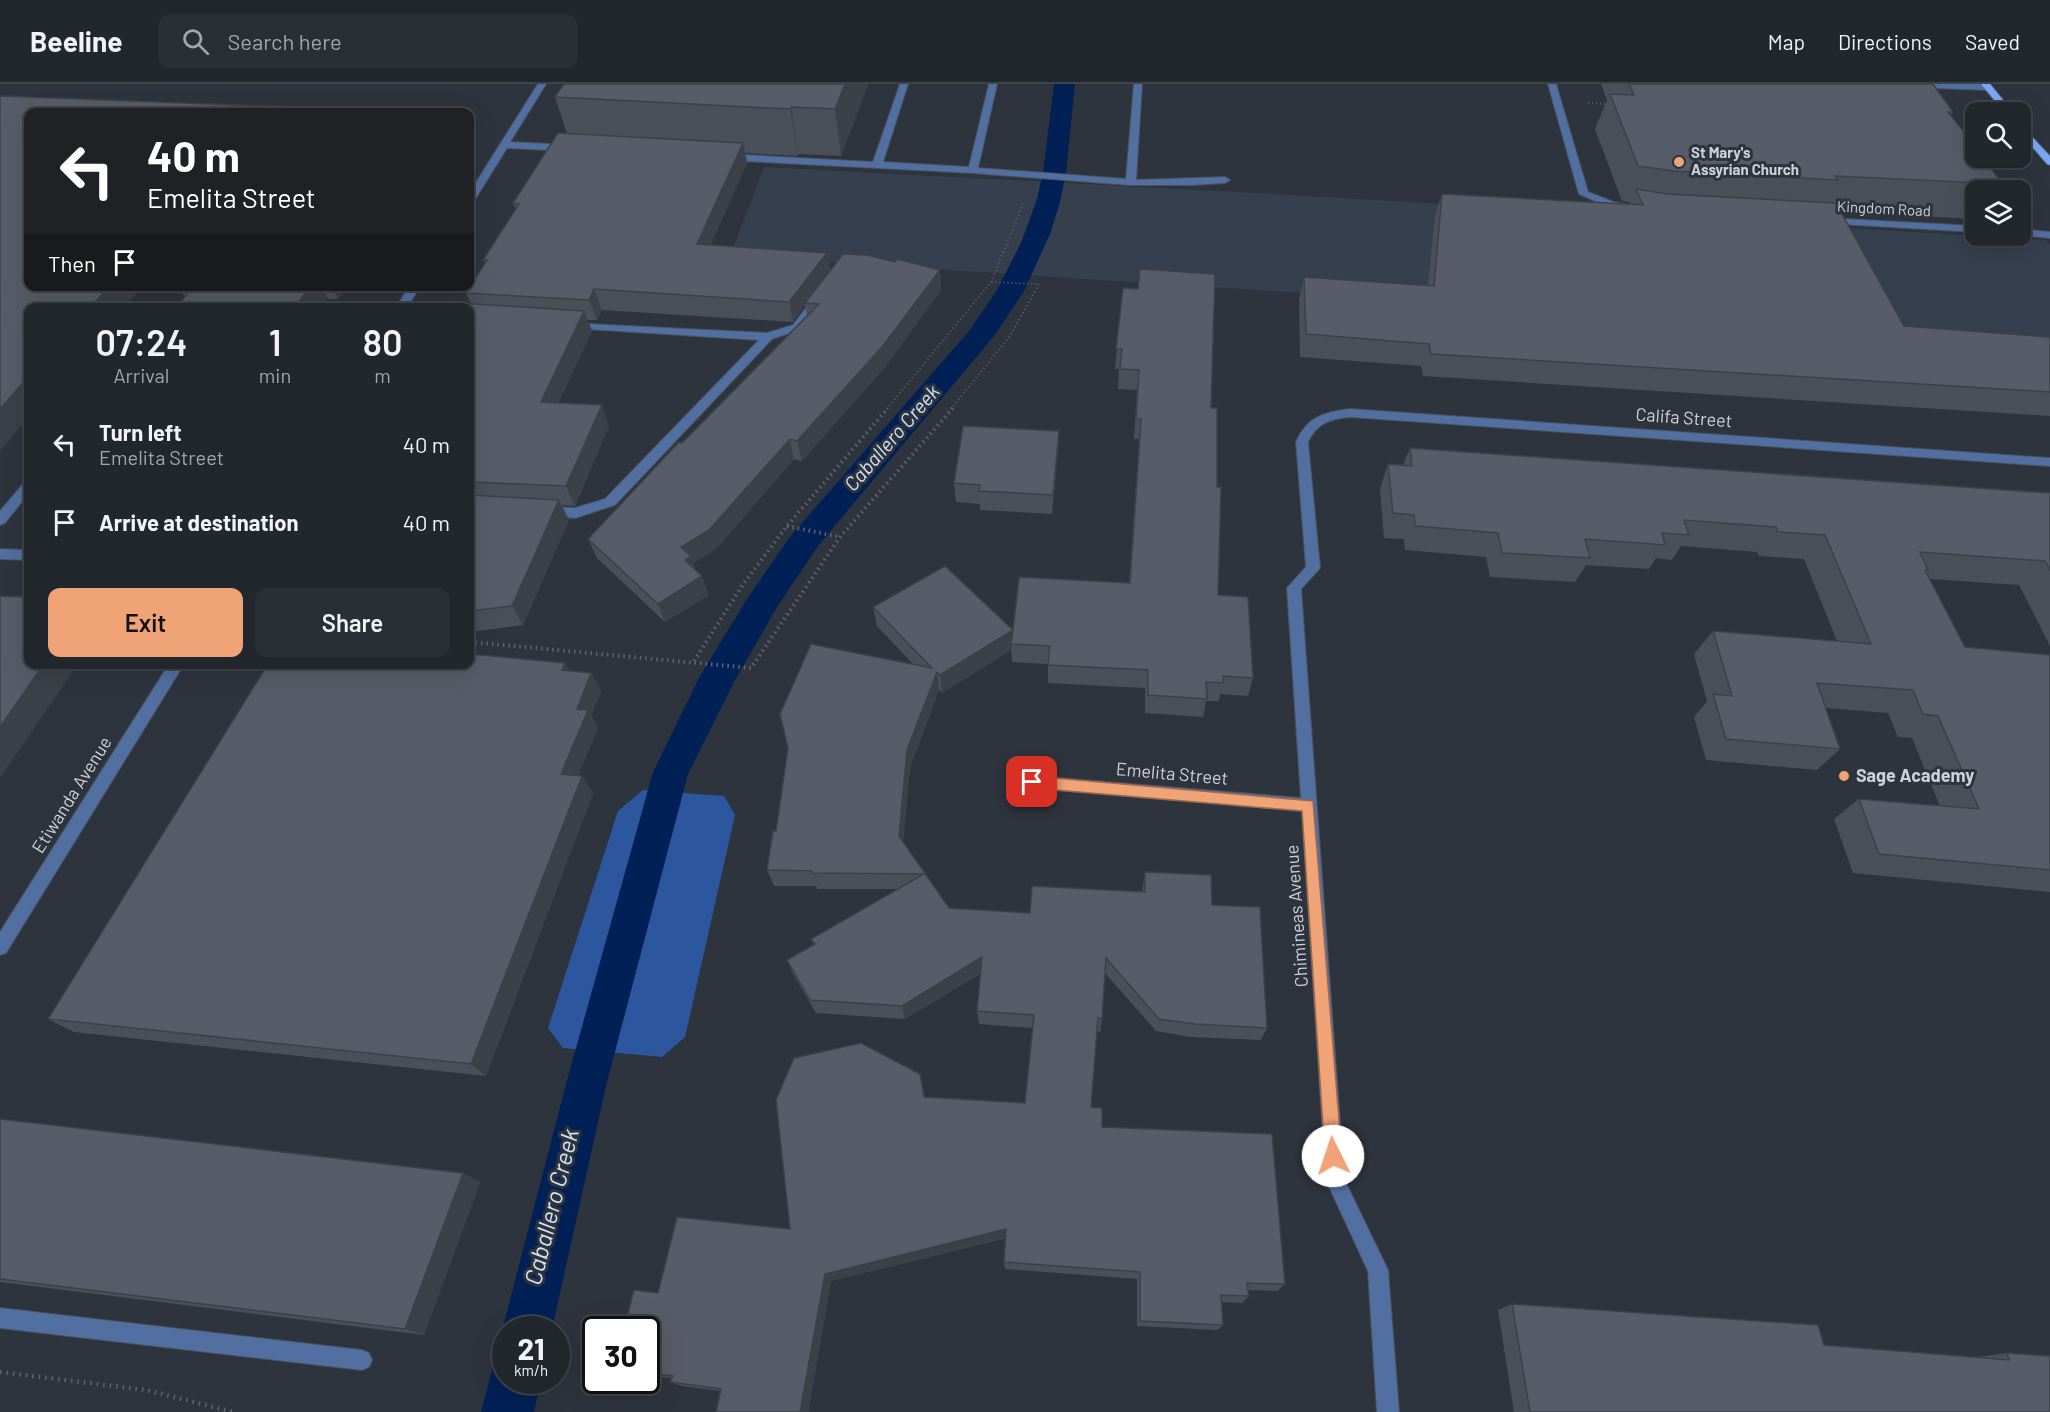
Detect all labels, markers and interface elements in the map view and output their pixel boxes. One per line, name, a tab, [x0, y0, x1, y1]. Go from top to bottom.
search box	[158, 14, 578, 68]
text: Beeline	[30, 24, 122, 58]
icon: search	[179, 25, 212, 58]
text: Search here	[227, 28, 342, 54]
text: Map	[1768, 29, 1805, 54]
text: Directions	[1838, 29, 1932, 54]
text: Saved	[1965, 29, 2020, 54]
map controls	[1965, 102, 2031, 246]
button: search	[1965, 102, 2031, 168]
text: 40 m	[147, 130, 240, 180]
icon: left	[48, 132, 126, 210]
place label: St Mary's Assyrian Church	[1691, 143, 1799, 178]
marker: St Mary's Assyrian Church	[1672, 155, 1686, 169]
button: layers	[1965, 180, 2031, 246]
text: Emelita Street	[147, 181, 316, 213]
street label: Kingdom Road	[1837, 197, 1931, 219]
icon: arrive	[108, 246, 141, 279]
text: Then	[48, 250, 96, 276]
text: 07:24	[96, 320, 187, 363]
text: 1	[269, 320, 281, 363]
text: 80	[363, 320, 402, 363]
text: Arrival	[113, 363, 169, 387]
text: min	[259, 363, 291, 387]
text: m	[374, 363, 391, 387]
water label: Caballero Creek	[839, 379, 944, 495]
street label: Califa Street	[1635, 403, 1733, 431]
text: Turn left	[99, 419, 182, 445]
icon: left	[48, 428, 81, 461]
text: 40 m	[403, 431, 450, 457]
text: Emelita Street	[99, 445, 224, 469]
icon: arrive	[48, 506, 81, 539]
text: Arrive at destination	[99, 509, 298, 535]
text: 40 m	[403, 509, 450, 535]
button: Exit	[48, 588, 243, 657]
button: Share	[255, 588, 450, 657]
street label: Etiwanda Avenue	[26, 732, 116, 857]
pin	[1006, 756, 1057, 807]
street label: Emelita Street	[1115, 757, 1229, 789]
place label: Sage Academy	[1856, 764, 1974, 786]
icon: arrive	[1015, 765, 1048, 798]
marker: Sage Academy	[1837, 769, 1851, 783]
street label: Chimineas Avenue	[1280, 844, 1312, 988]
position arrow	[1301, 1124, 1365, 1188]
water label: Caballero Creek	[517, 1125, 584, 1288]
speed limit sign: 30	[582, 1316, 660, 1394]
text: 21	[517, 1330, 545, 1366]
text: km/h	[514, 1361, 548, 1379]

